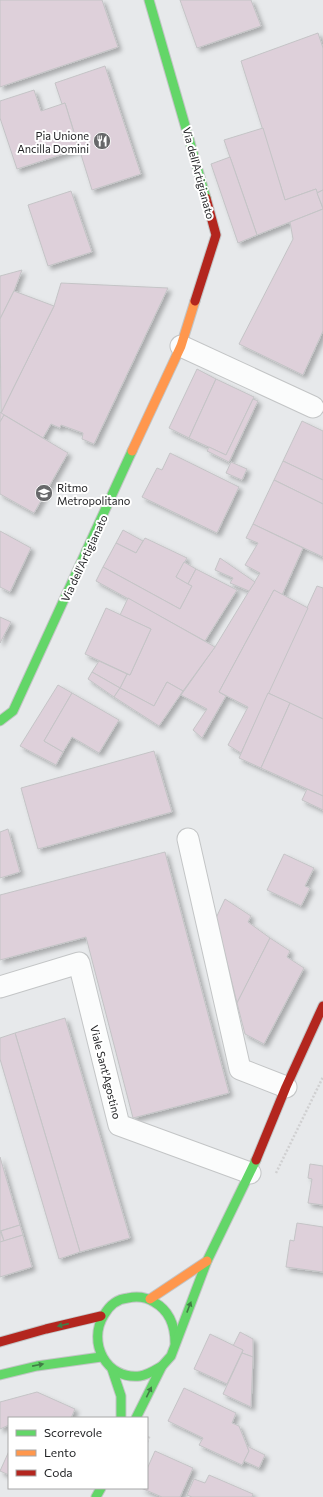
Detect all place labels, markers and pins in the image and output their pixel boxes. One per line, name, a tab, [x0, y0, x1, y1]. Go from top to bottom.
place label: Pia Unione Ancilla Domini	[17, 129, 89, 155]
restaurant icon: Pia Unione Ancilla Domini	[92, 131, 112, 151]
place label: Ritmo Metropolitano	[57, 481, 131, 507]
school or university icon: Ritmo Metropolitano	[34, 483, 54, 503]

